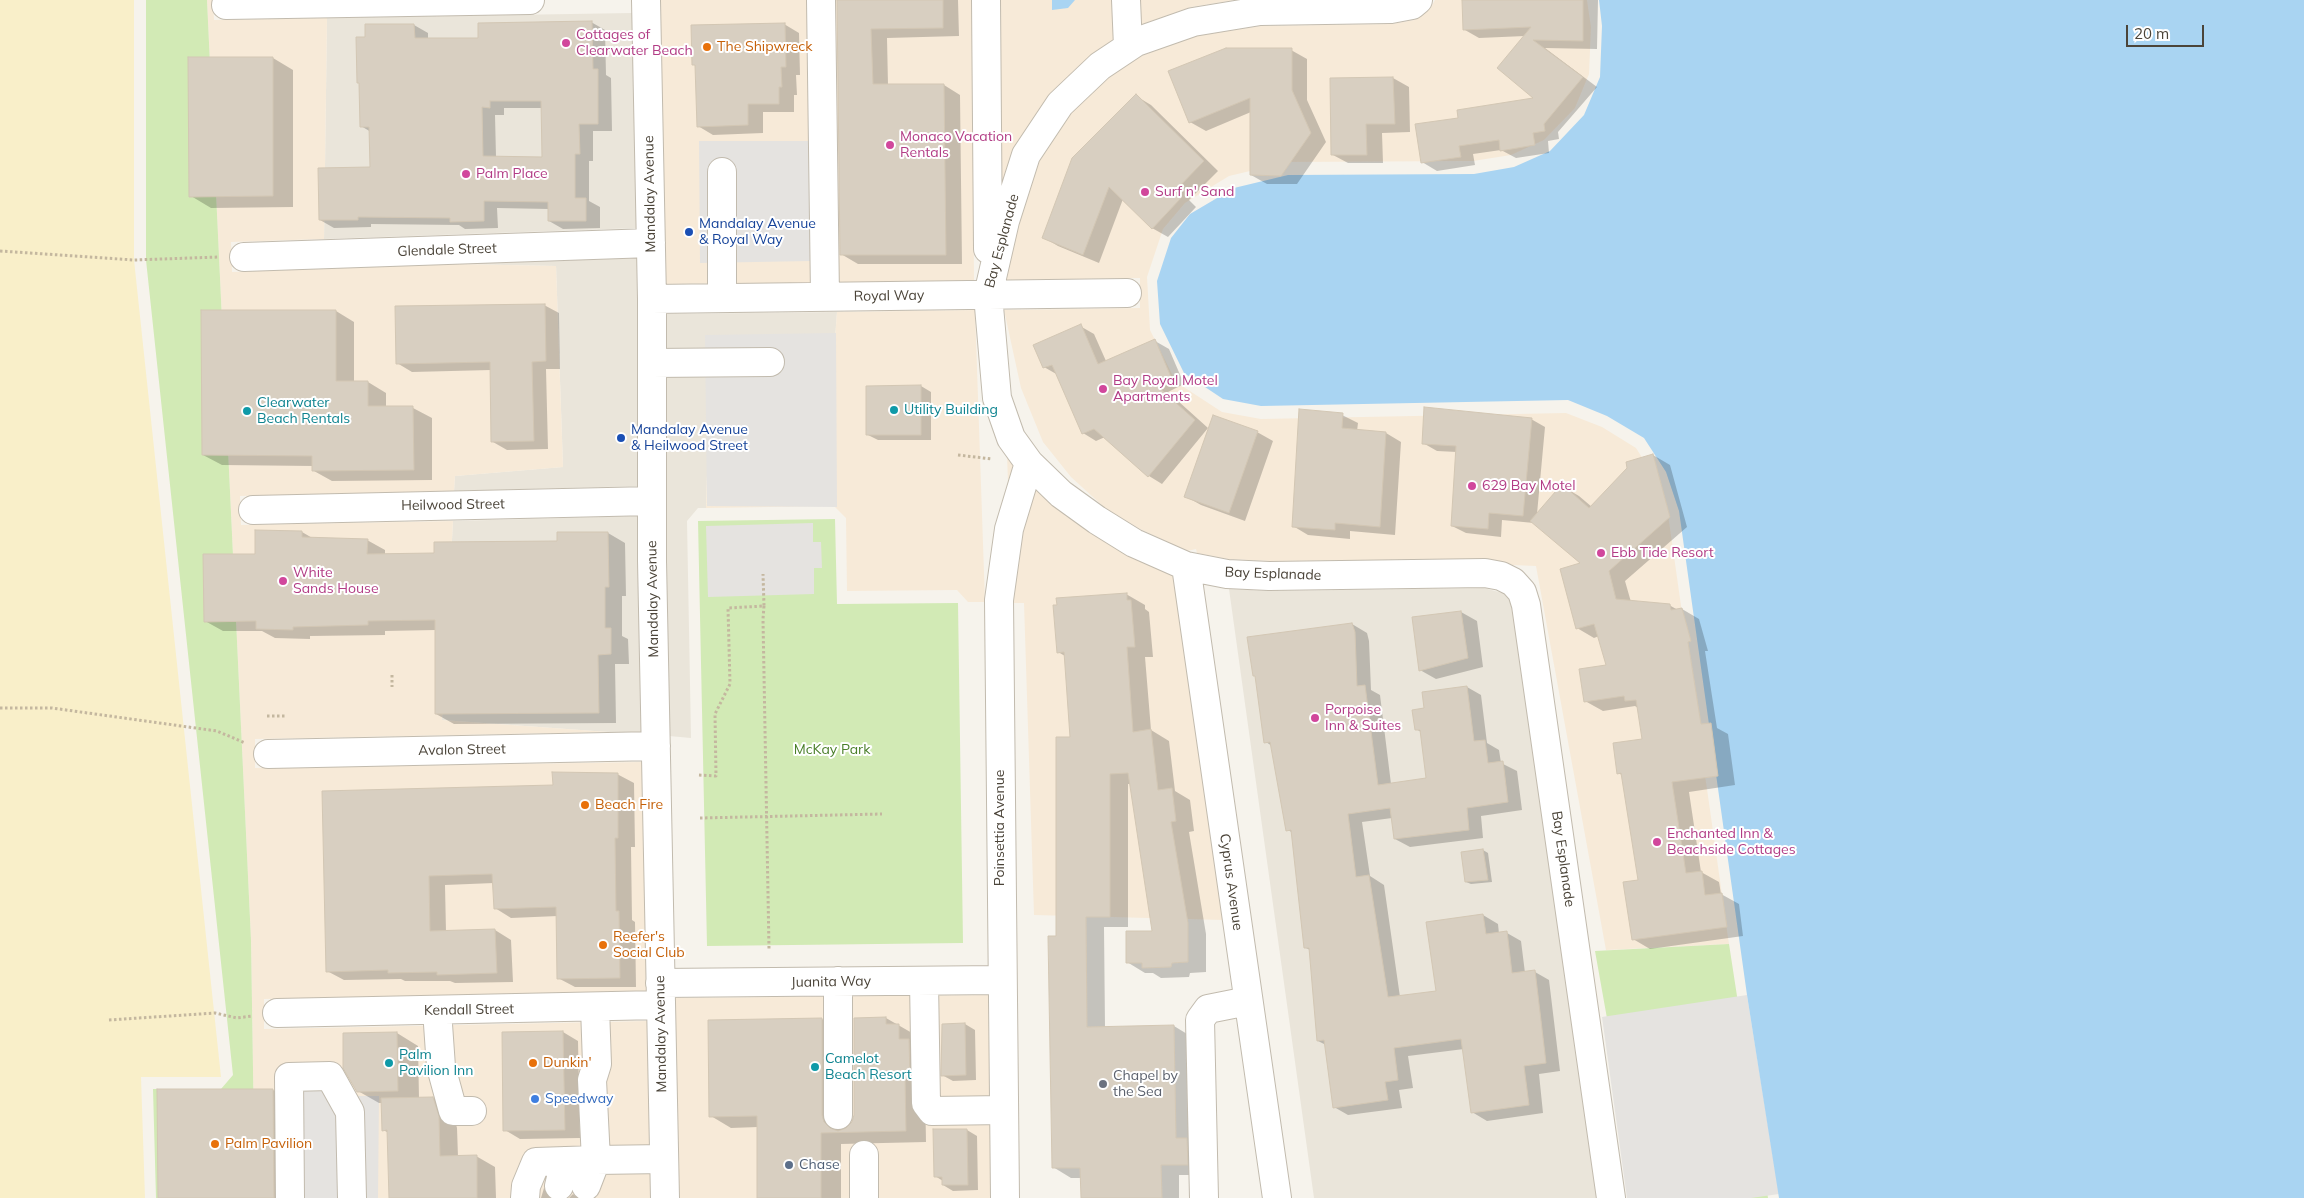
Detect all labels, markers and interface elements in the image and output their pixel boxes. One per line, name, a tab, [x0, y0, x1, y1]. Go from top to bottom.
scale bar	[2129, 15, 2206, 47]
text: 20 m	[2134, 24, 2169, 43]
place label: Cottages of Clearwater Beach	[576, 27, 693, 59]
marker: Cottages of Clearwater Beach	[560, 37, 572, 49]
place label: The Shipwreck	[717, 39, 812, 55]
marker: The Shipwreck	[701, 41, 713, 53]
place label: Monaco Vacation Rentals	[900, 129, 1012, 162]
street label: Mandalay Avenue	[641, 135, 659, 253]
marker: Monaco Vacation Rentals	[884, 139, 896, 151]
place label: Palm Place	[476, 166, 548, 182]
marker: Palm Place	[460, 168, 472, 180]
place label: Surf n' Sand	[1155, 184, 1234, 200]
marker: Surf n' Sand	[1139, 186, 1151, 198]
street label: Bay Esplanade	[981, 192, 1023, 290]
place label: Mandalay Avenue & Royal Way	[699, 216, 816, 248]
marker: Mandalay Avenue & Royal Way	[683, 226, 695, 238]
street label: Glendale Street	[397, 240, 497, 260]
street label: Royal Way	[854, 287, 924, 305]
place label: Bay Royal Motel Apartments	[1113, 373, 1218, 406]
marker: Bay Royal Motel Apartments	[1097, 383, 1109, 395]
place label: Clearwater Beach Rentals	[257, 395, 350, 428]
place label: Utility Building	[904, 402, 998, 418]
marker: Utility Building	[888, 404, 900, 416]
marker: Clearwater Beach Rentals	[241, 405, 253, 417]
place label: Mandalay Avenue & Heilwood Street	[631, 422, 748, 454]
marker: Mandalay Avenue & Heilwood Street	[615, 432, 627, 444]
place label: 629 Bay Motel	[1482, 478, 1576, 494]
marker: 629 Bay Motel	[1466, 480, 1478, 492]
street label: Heilwood Street	[401, 496, 505, 514]
street label: Mandalay Avenue	[644, 540, 662, 658]
place label: Ebb Tide Resort	[1611, 545, 1714, 561]
marker: Ebb Tide Resort	[1595, 547, 1607, 559]
street label: Bay Esplanade	[1224, 564, 1322, 584]
place label: White Sands House	[293, 565, 379, 598]
marker: White Sands House	[277, 575, 289, 587]
place label: Porpoise Inn & Suites	[1325, 702, 1401, 734]
marker: Porpoise Inn & Suites	[1309, 712, 1321, 724]
street label: Avalon Street	[418, 741, 506, 759]
park label: McKay Park	[794, 742, 870, 758]
street label: Poinsettia Avenue	[992, 770, 1008, 886]
place label: Beach Fire	[595, 797, 663, 813]
marker: Beach Fire	[579, 799, 591, 811]
street label: Bay Esplanade	[1548, 810, 1578, 908]
place label: Enchanted Inn & Beachside Cottages	[1667, 826, 1796, 859]
street label: Cyprus Avenue	[1216, 832, 1246, 932]
marker: Enchanted Inn & Beachside Cottages	[1651, 836, 1663, 848]
place label: Reefer's Social Club	[613, 929, 685, 962]
marker: Reefer's Social Club	[597, 939, 609, 951]
street label: Juanita Way	[791, 973, 871, 991]
street label: Mandalay Avenue	[652, 975, 670, 1093]
street label: Kendall Street	[424, 1001, 514, 1019]
place label: Palm Pavilion Inn	[399, 1047, 473, 1080]
place label: Camelot Beach Resort	[825, 1051, 912, 1084]
place label: Dunkin'	[543, 1055, 592, 1071]
marker: Palm Pavilion Inn	[383, 1057, 395, 1069]
marker: Dunkin'	[527, 1057, 539, 1069]
marker: Camelot Beach Resort	[809, 1061, 821, 1073]
place label: Chapel by the Sea	[1113, 1068, 1178, 1100]
marker: Chapel by the Sea	[1097, 1078, 1109, 1090]
place label: Speedway	[545, 1091, 614, 1107]
marker: Speedway	[529, 1093, 541, 1105]
place label: Palm Pavilion	[225, 1136, 312, 1152]
marker: Palm Pavilion	[209, 1138, 221, 1150]
place label: Chase	[799, 1157, 840, 1173]
marker: Chase	[783, 1159, 795, 1171]

